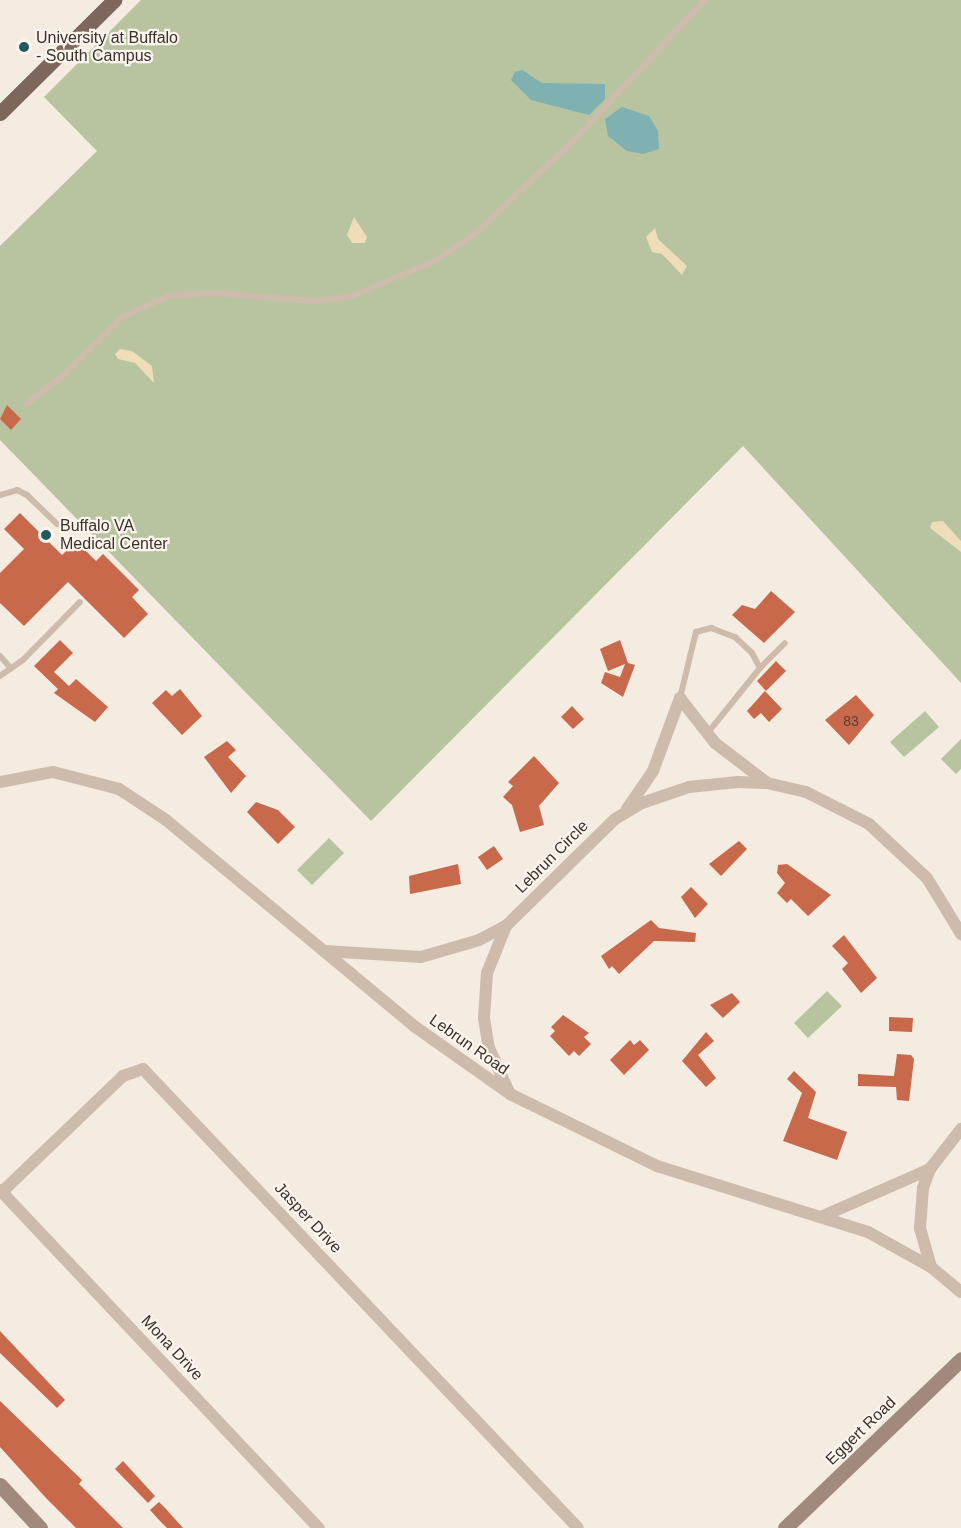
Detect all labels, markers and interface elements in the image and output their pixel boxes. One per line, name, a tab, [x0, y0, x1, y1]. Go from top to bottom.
place label: University at Buffalo - South Campus	[36, 28, 178, 66]
marker: University at Buffalo - South Campus	[17, 40, 31, 54]
place label: Buffalo VA Medical Center	[60, 516, 168, 554]
marker: Buffalo VA Medical Center	[37, 526, 55, 544]
house number: 83	[843, 713, 859, 729]
street label: Lebrun Circle	[512, 817, 592, 897]
street label: Lebrun Road	[426, 1011, 512, 1079]
street label: Jasper Drive	[270, 1179, 346, 1257]
street label: Mona Drive	[137, 1312, 207, 1384]
street label: Eggert Road	[822, 1393, 900, 1469]

